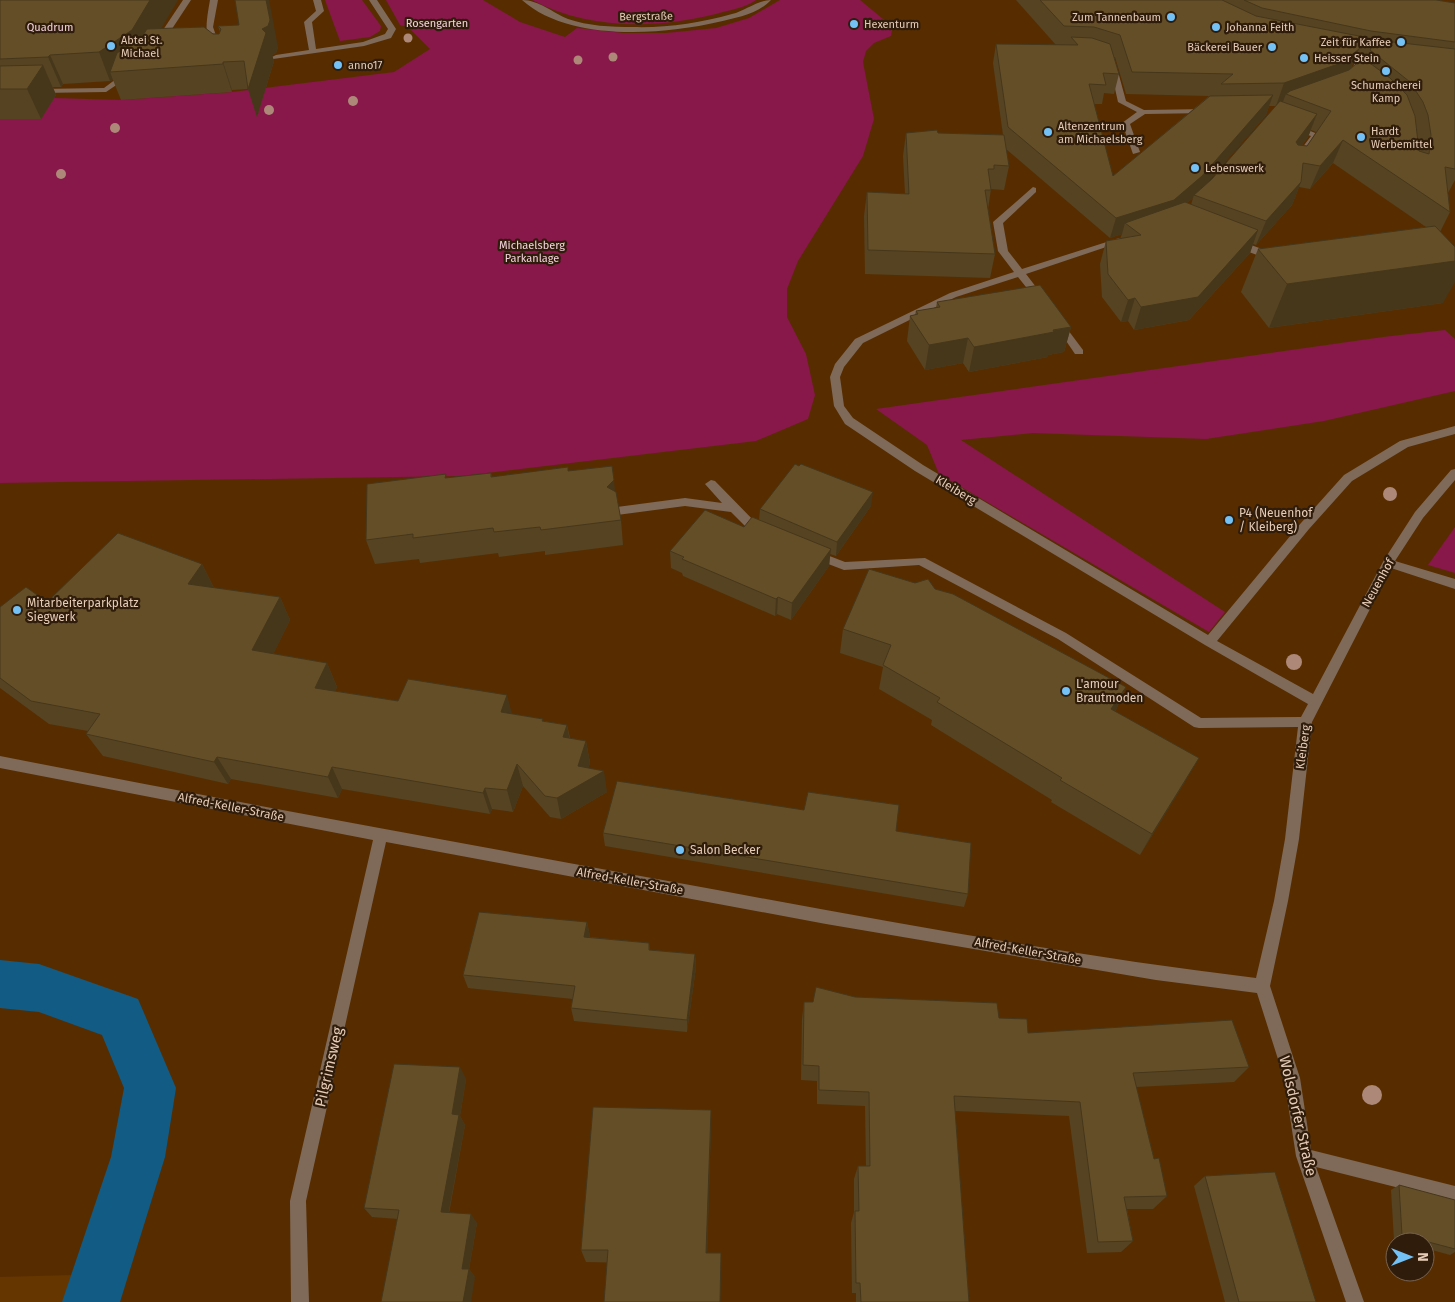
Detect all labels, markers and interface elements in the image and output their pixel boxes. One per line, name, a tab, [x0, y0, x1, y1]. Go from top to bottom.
street label: Bergstraße	[619, 10, 673, 23]
place label: Zum Tannenbaum	[1072, 11, 1161, 24]
marker: Zum Tannenbaum	[1165, 11, 1177, 23]
park label: Rosengarten	[406, 17, 468, 30]
marker: Hexenturm	[848, 18, 860, 30]
place label: Hexenturm	[864, 18, 919, 31]
park label: Quadrum	[27, 21, 73, 34]
marker: Johanna Feith	[1210, 21, 1222, 33]
place label: Johanna Feith	[1226, 21, 1295, 34]
place label: Abtei St. Michael	[121, 34, 163, 60]
place label: Zeit für Kaffee	[1321, 36, 1391, 49]
marker: Zeit für Kaffee	[1395, 36, 1407, 48]
marker: Abtei St. Michael	[105, 40, 117, 52]
place label: Bäckerei Bauer	[1187, 41, 1263, 54]
marker: Bäckerei Bauer	[1266, 41, 1278, 53]
marker: Heisser Stein	[1298, 52, 1310, 64]
place label: Heisser Stein	[1314, 52, 1379, 65]
marker: anno17	[332, 59, 344, 71]
place label: anno17	[348, 59, 383, 72]
marker: Schumacherei Kamp	[1380, 65, 1392, 77]
place label: Schumacherei Kamp	[1351, 79, 1421, 105]
place label: Altenzentrum am Michaelsberg	[1058, 120, 1143, 146]
place label: Hardt Werbemittel	[1371, 125, 1432, 151]
marker: Altenzentrum am Michaelsberg	[1042, 126, 1054, 138]
marker: Hardt Werbemittel	[1355, 131, 1367, 143]
marker: Lebenswerk	[1189, 162, 1201, 174]
place label: Lebenswerk	[1205, 162, 1264, 175]
park label: Michaelsberg Parkanlage	[499, 239, 565, 265]
street label: Kleiberg	[933, 472, 979, 508]
place label: P4 (Neuenhof / Kleiberg)	[1239, 506, 1313, 534]
marker: P4 (Neuenhof / Kleiberg)	[1223, 514, 1235, 526]
street label: Neuenhof	[1359, 555, 1398, 610]
place label: Mitarbeiterparkplatz Siegwerk	[27, 596, 139, 624]
marker: Mitarbeiterparkplatz Siegwerk	[11, 604, 23, 616]
place label: L'amour Brautmoden	[1076, 677, 1143, 705]
marker: L'amour Brautmoden	[1060, 685, 1072, 697]
street label: Kleiberg	[1293, 723, 1313, 770]
street label: Alfred-Keller-Straße	[177, 790, 285, 824]
place label: Salon Becker	[690, 843, 761, 857]
marker: Salon Becker	[674, 844, 686, 856]
street label: Alfred-Keller-Straße	[576, 865, 684, 897]
street label: Alfred-Keller-Straße	[974, 935, 1082, 967]
street label: Pilgrimsweg	[311, 1025, 347, 1109]
street label: Wolsdorfer Straße	[1275, 1054, 1321, 1178]
north arrow	[1385, 1232, 1435, 1282]
text: N	[1414, 1252, 1431, 1262]

